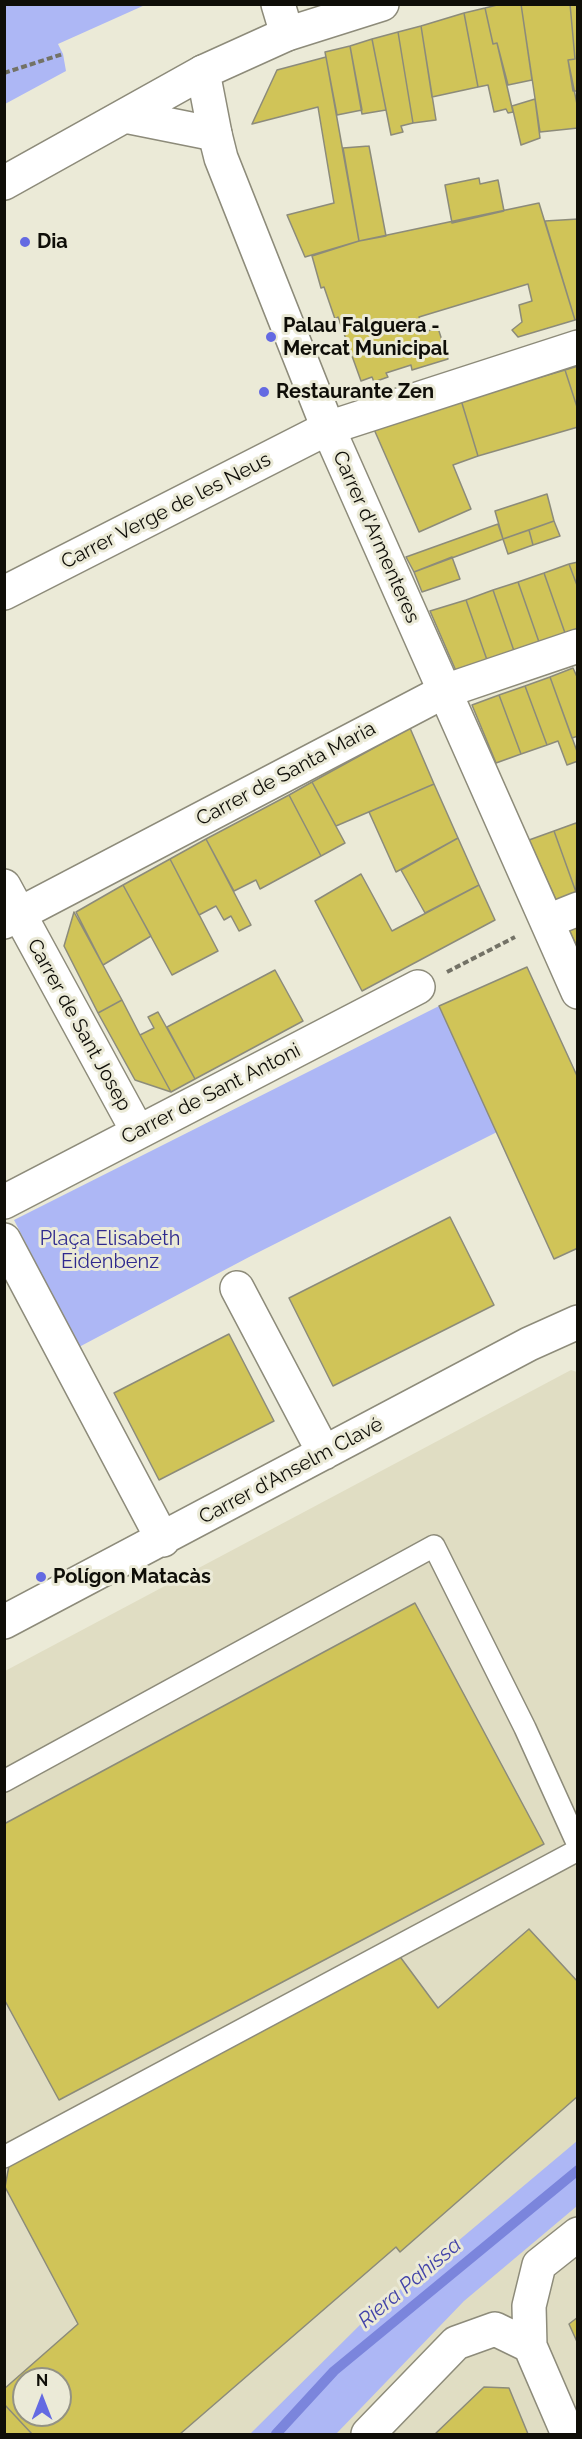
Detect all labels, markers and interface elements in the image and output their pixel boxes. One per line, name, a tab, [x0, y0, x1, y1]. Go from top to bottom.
place label: Dia	[37, 230, 68, 254]
marker: Dia	[18, 235, 32, 249]
place label: Palau Falguera - Mercat Municipal	[283, 314, 449, 361]
marker: Palau Falguera - Mercat Municipal	[264, 330, 278, 344]
place label: Restaurante Zen	[276, 380, 434, 404]
marker: Restaurante Zen	[257, 385, 271, 399]
street label: Carrer d'Armenteres	[327, 447, 425, 627]
street label: Carrer Verge de les Neus	[57, 448, 275, 574]
street label: Carrer de Santa Maria	[192, 717, 380, 831]
street label: Carrer de Sant Josep	[22, 935, 136, 1115]
street label: Carrer de Sant Antoni	[118, 1038, 304, 1150]
park label: Plaça Elisabeth Eidenbenz	[40, 1227, 180, 1274]
street label: Carrer d'Anselm Clavé	[195, 1412, 387, 1530]
place label: Polígon Matacàs	[53, 1565, 211, 1589]
marker: Polígon Matacàs	[34, 1570, 48, 1584]
water label: Riera Pahissa	[353, 2233, 467, 2333]
north arrow	[12, 2367, 72, 2427]
text: N	[36, 2371, 48, 2390]

